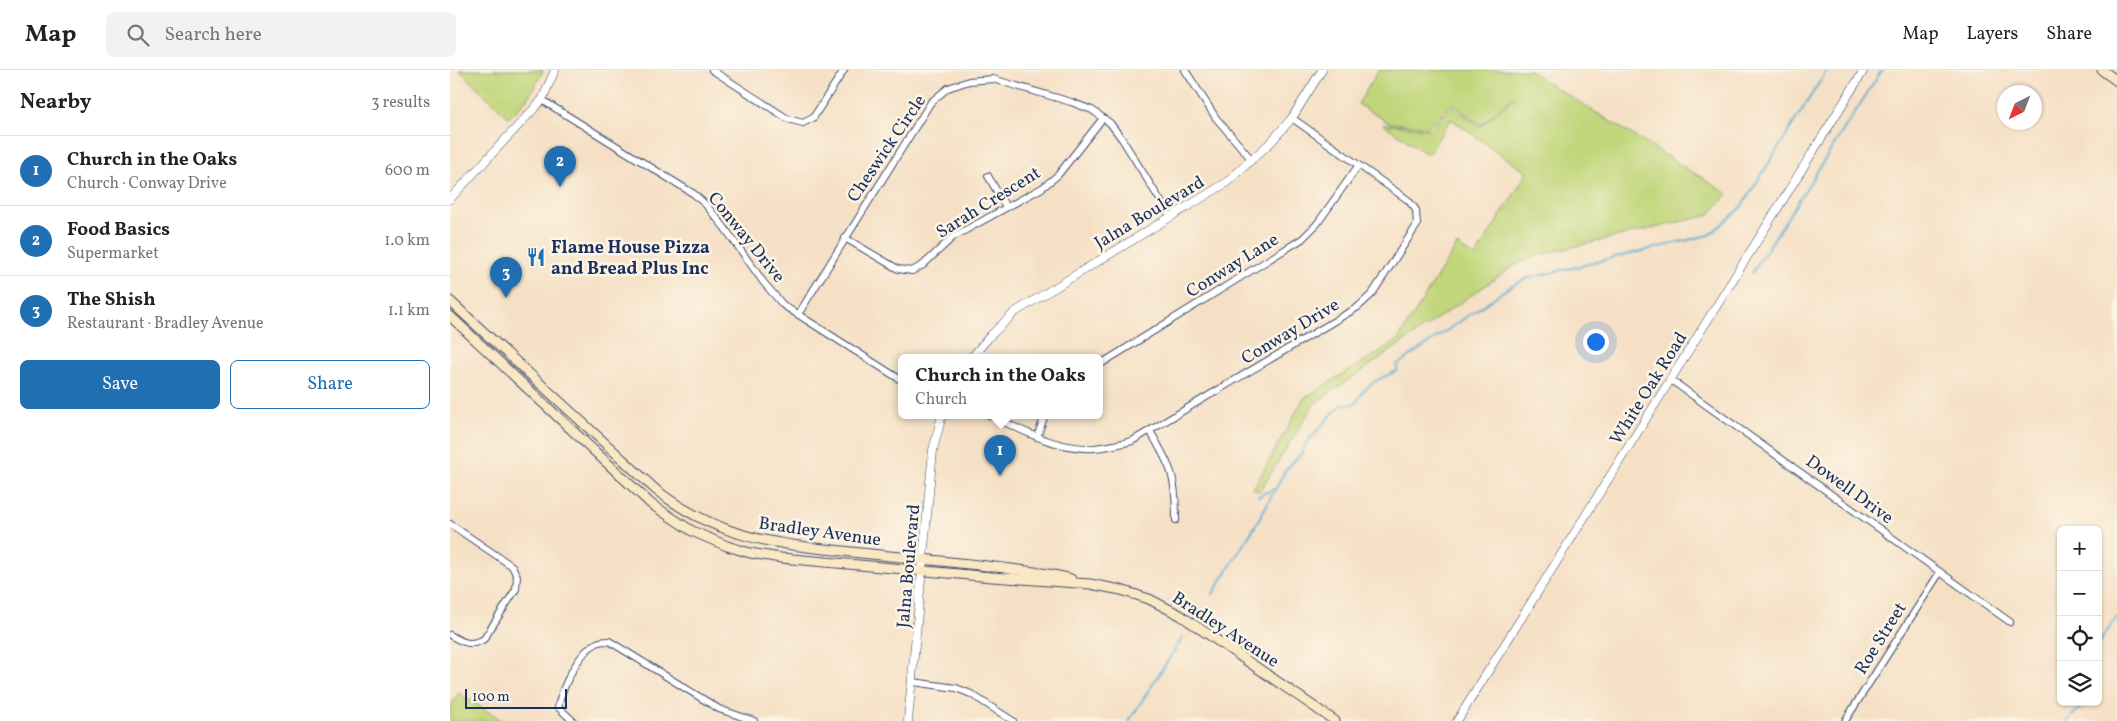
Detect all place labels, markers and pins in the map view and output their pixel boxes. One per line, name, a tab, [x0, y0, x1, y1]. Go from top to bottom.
pin: 2	[544, 146, 576, 187]
place label: Flame House Pizza and Bread Plus Inc	[551, 236, 710, 282]
restaurant icon: Flame House Pizza and Bread Plus Inc	[525, 246, 547, 268]
pin: 3	[490, 257, 522, 298]
pin: 1	[984, 435, 1016, 476]

